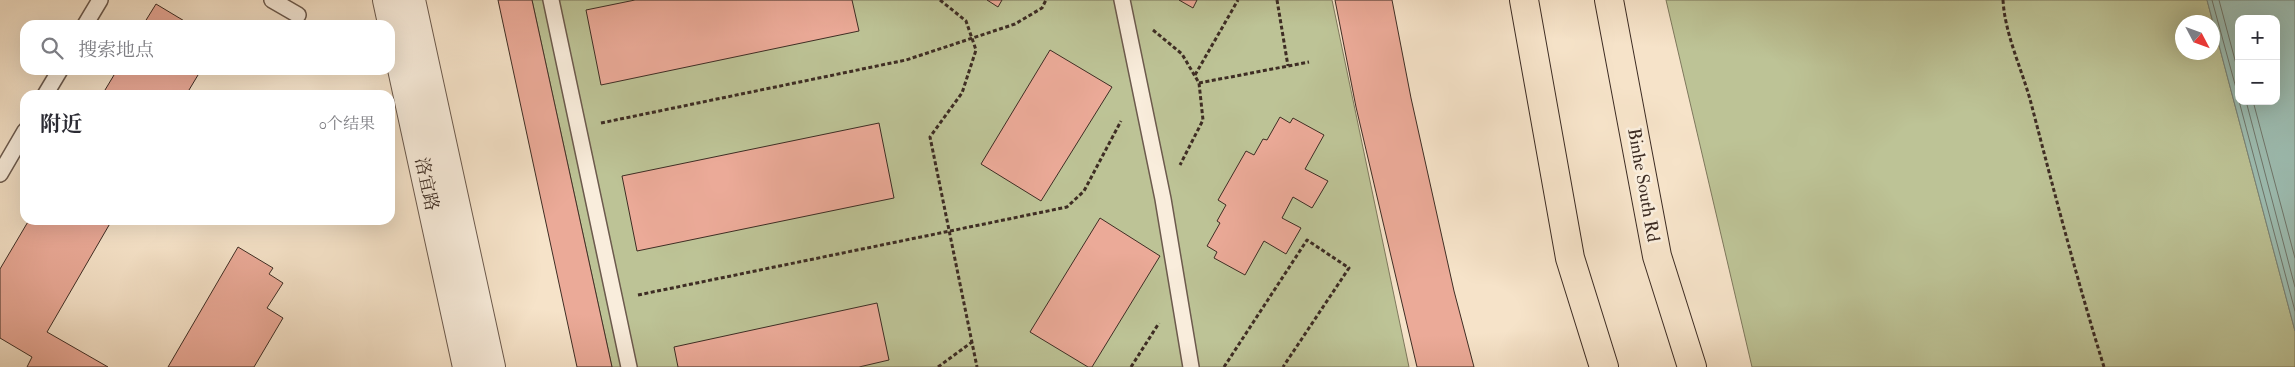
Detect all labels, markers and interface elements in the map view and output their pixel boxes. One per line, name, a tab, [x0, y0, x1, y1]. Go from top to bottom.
north arrow	[2175, 15, 2220, 60]
map controls	[2235, 15, 2280, 105]
button: +	[2235, 15, 2280, 60]
search box	[20, 20, 395, 75]
icon: search	[38, 34, 66, 62]
text: 搜索地点	[78, 38, 154, 62]
button: −	[2235, 60, 2280, 105]
text: 附近	[40, 111, 82, 138]
text: 0个结果	[319, 114, 375, 134]
street label: Binhe South Rd	[1622, 126, 1665, 244]
street label: 洛宜路	[410, 155, 443, 213]

